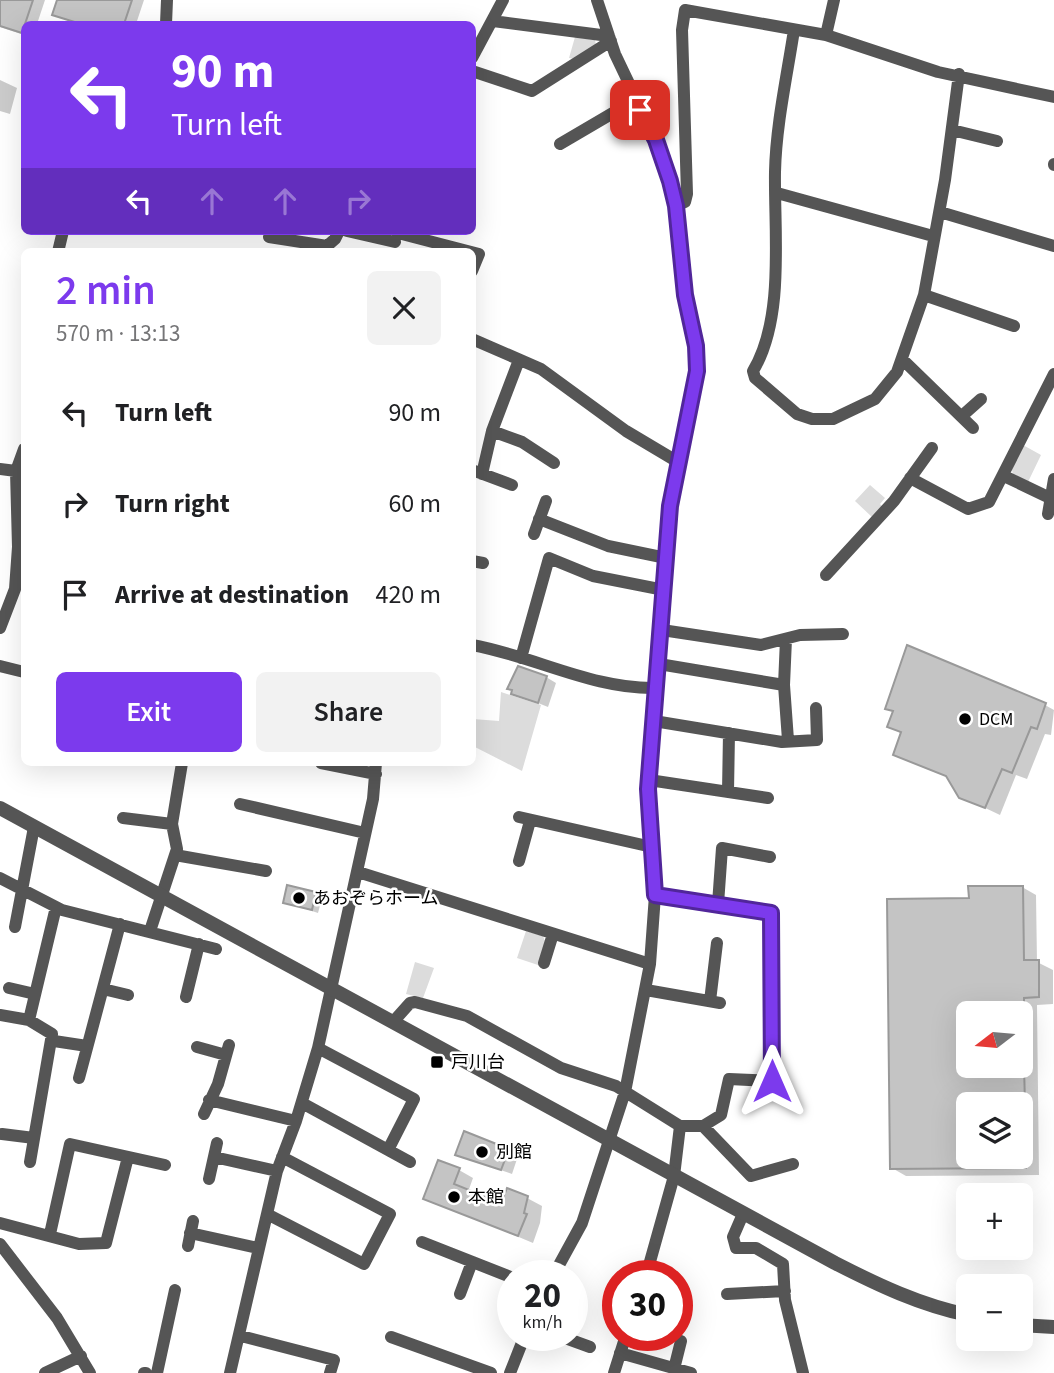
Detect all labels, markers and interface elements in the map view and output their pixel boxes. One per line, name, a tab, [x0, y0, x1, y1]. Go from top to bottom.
text: 90 m	[171, 37, 275, 107]
icon: left	[56, 49, 147, 140]
pin	[610, 80, 670, 140]
icon: arrive	[621, 91, 659, 129]
text: Turn left	[171, 102, 282, 148]
icon: left	[120, 182, 158, 220]
icon: ahead	[193, 182, 231, 220]
icon: ahead	[266, 182, 304, 220]
icon: right	[339, 182, 377, 220]
text: 2 min	[56, 261, 156, 321]
button: close	[367, 271, 441, 345]
text: 570 m · 13:13	[56, 317, 180, 350]
icon: left	[56, 394, 94, 432]
text: Turn left	[115, 394, 212, 431]
text: 90 m	[388, 394, 441, 431]
icon: right	[56, 485, 94, 523]
text: Turn right	[115, 485, 230, 522]
text: 60 m	[388, 485, 441, 522]
icon: arrive	[56, 576, 94, 614]
text: Arrive at destination	[115, 576, 349, 613]
text: 420 m	[375, 576, 441, 613]
button: Exit	[56, 672, 242, 752]
button: Share	[256, 672, 441, 752]
place label: DCM	[979, 707, 1013, 732]
marker: DCM	[957, 711, 973, 727]
place label: あおぞらホーム	[313, 886, 438, 911]
marker: あおぞらホーム	[291, 890, 307, 906]
north arrow	[956, 1001, 1032, 1078]
map controls	[956, 1001, 1033, 1351]
position arrow	[735, 1044, 809, 1118]
place label: 戸川台	[451, 1050, 505, 1075]
marker: 戸川台	[429, 1054, 445, 1070]
button: layers	[956, 1092, 1033, 1169]
place label: 別館	[496, 1140, 532, 1165]
marker: 別館	[474, 1144, 490, 1160]
button: +	[956, 1183, 1033, 1260]
place label: 本館	[468, 1185, 504, 1210]
marker: 本館	[446, 1189, 462, 1205]
speed limit sign: 30	[602, 1260, 693, 1351]
text: 20	[524, 1271, 561, 1321]
button: −	[956, 1274, 1033, 1351]
text: km/h	[523, 1310, 562, 1335]

